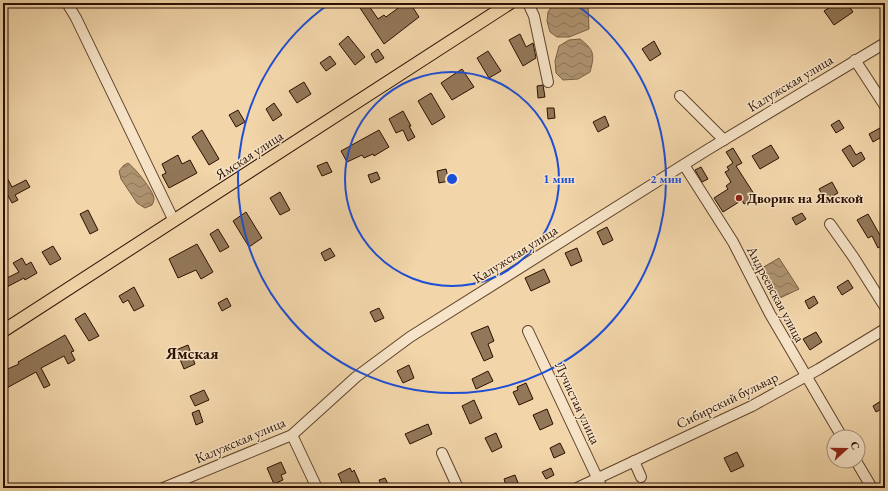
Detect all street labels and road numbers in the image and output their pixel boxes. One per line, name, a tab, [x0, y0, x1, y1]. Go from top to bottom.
street label: Калужская улица	[744, 50, 836, 116]
street label: Ямская улица	[211, 126, 287, 184]
street label: Калужская улица	[469, 221, 561, 287]
street label: Андреевская улица	[743, 242, 809, 346]
street label: Лучистая улица	[551, 359, 605, 447]
street label: Сибирский бульвар	[673, 367, 781, 433]
street label: Калужская улица	[192, 413, 288, 467]

